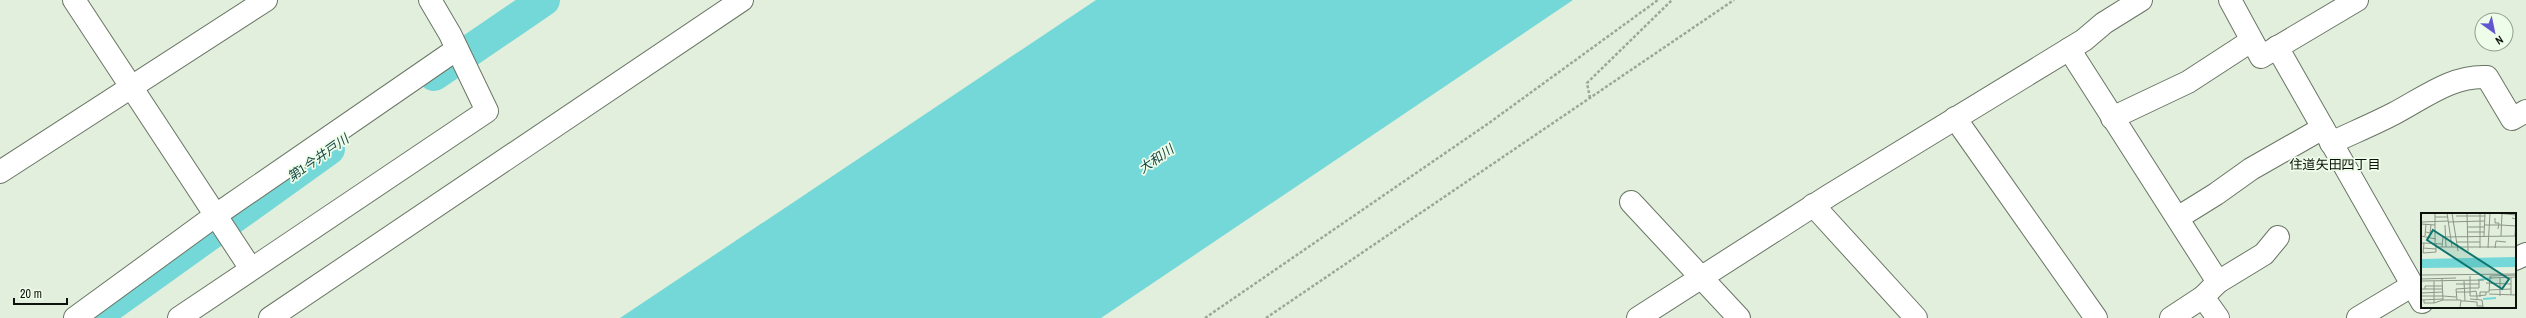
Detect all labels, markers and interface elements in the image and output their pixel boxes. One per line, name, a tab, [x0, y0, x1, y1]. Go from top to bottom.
north arrow	[2474, 12, 2514, 52]
text: N	[2493, 33, 2506, 48]
water label: 第1今井戸川	[284, 130, 354, 185]
water label: 大和川	[1135, 140, 1178, 177]
district label: 住道矢田四丁目	[2289, 156, 2381, 173]
inset map	[2421, 213, 2516, 308]
scale bar	[14, 280, 67, 306]
text: 20 m	[20, 286, 42, 302]

